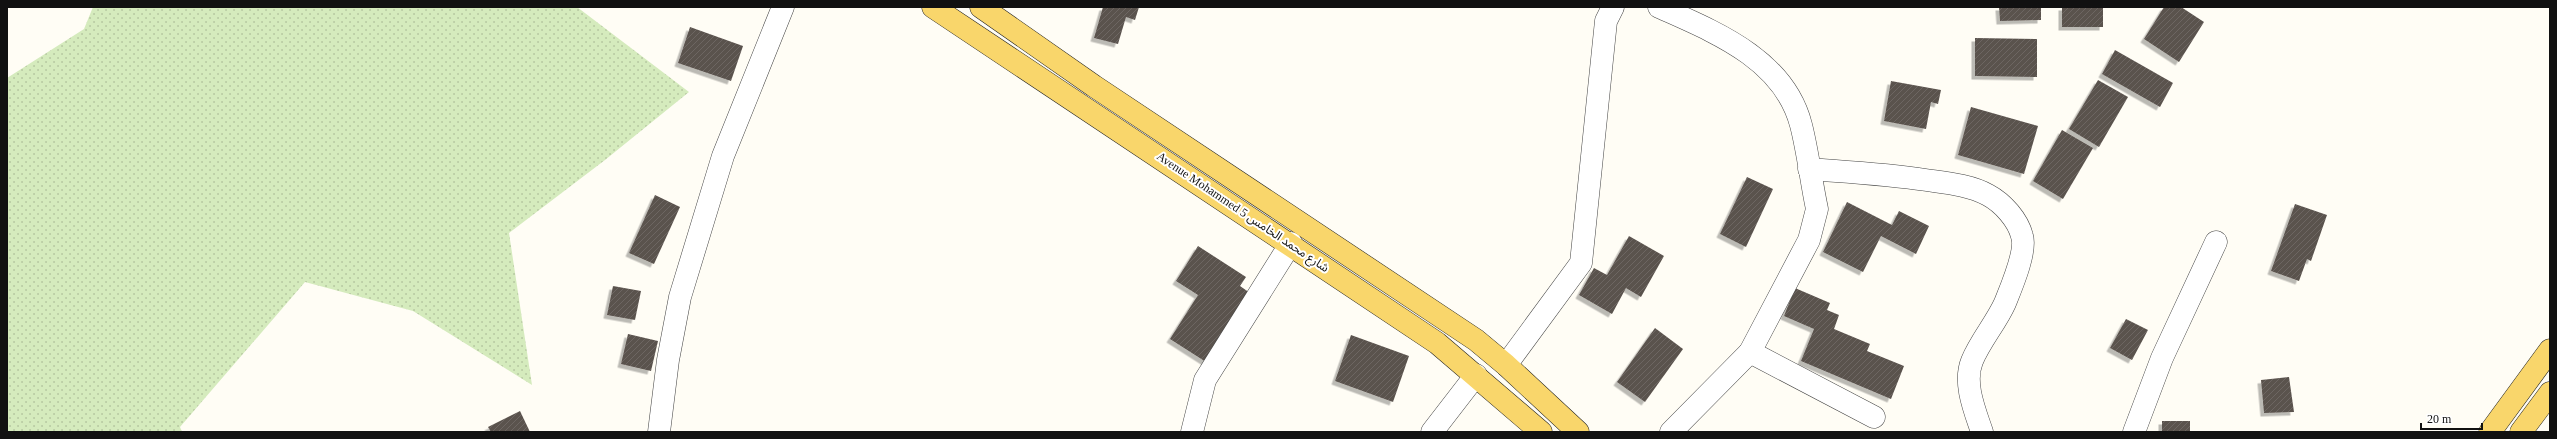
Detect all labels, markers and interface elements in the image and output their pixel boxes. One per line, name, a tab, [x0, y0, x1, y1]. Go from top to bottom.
street label: Avenue Mohammed 5 شارع محمد الخامس	[1153, 149, 1332, 277]
scale bar	[2421, 405, 2482, 431]
text: 20 m	[2427, 412, 2452, 426]

